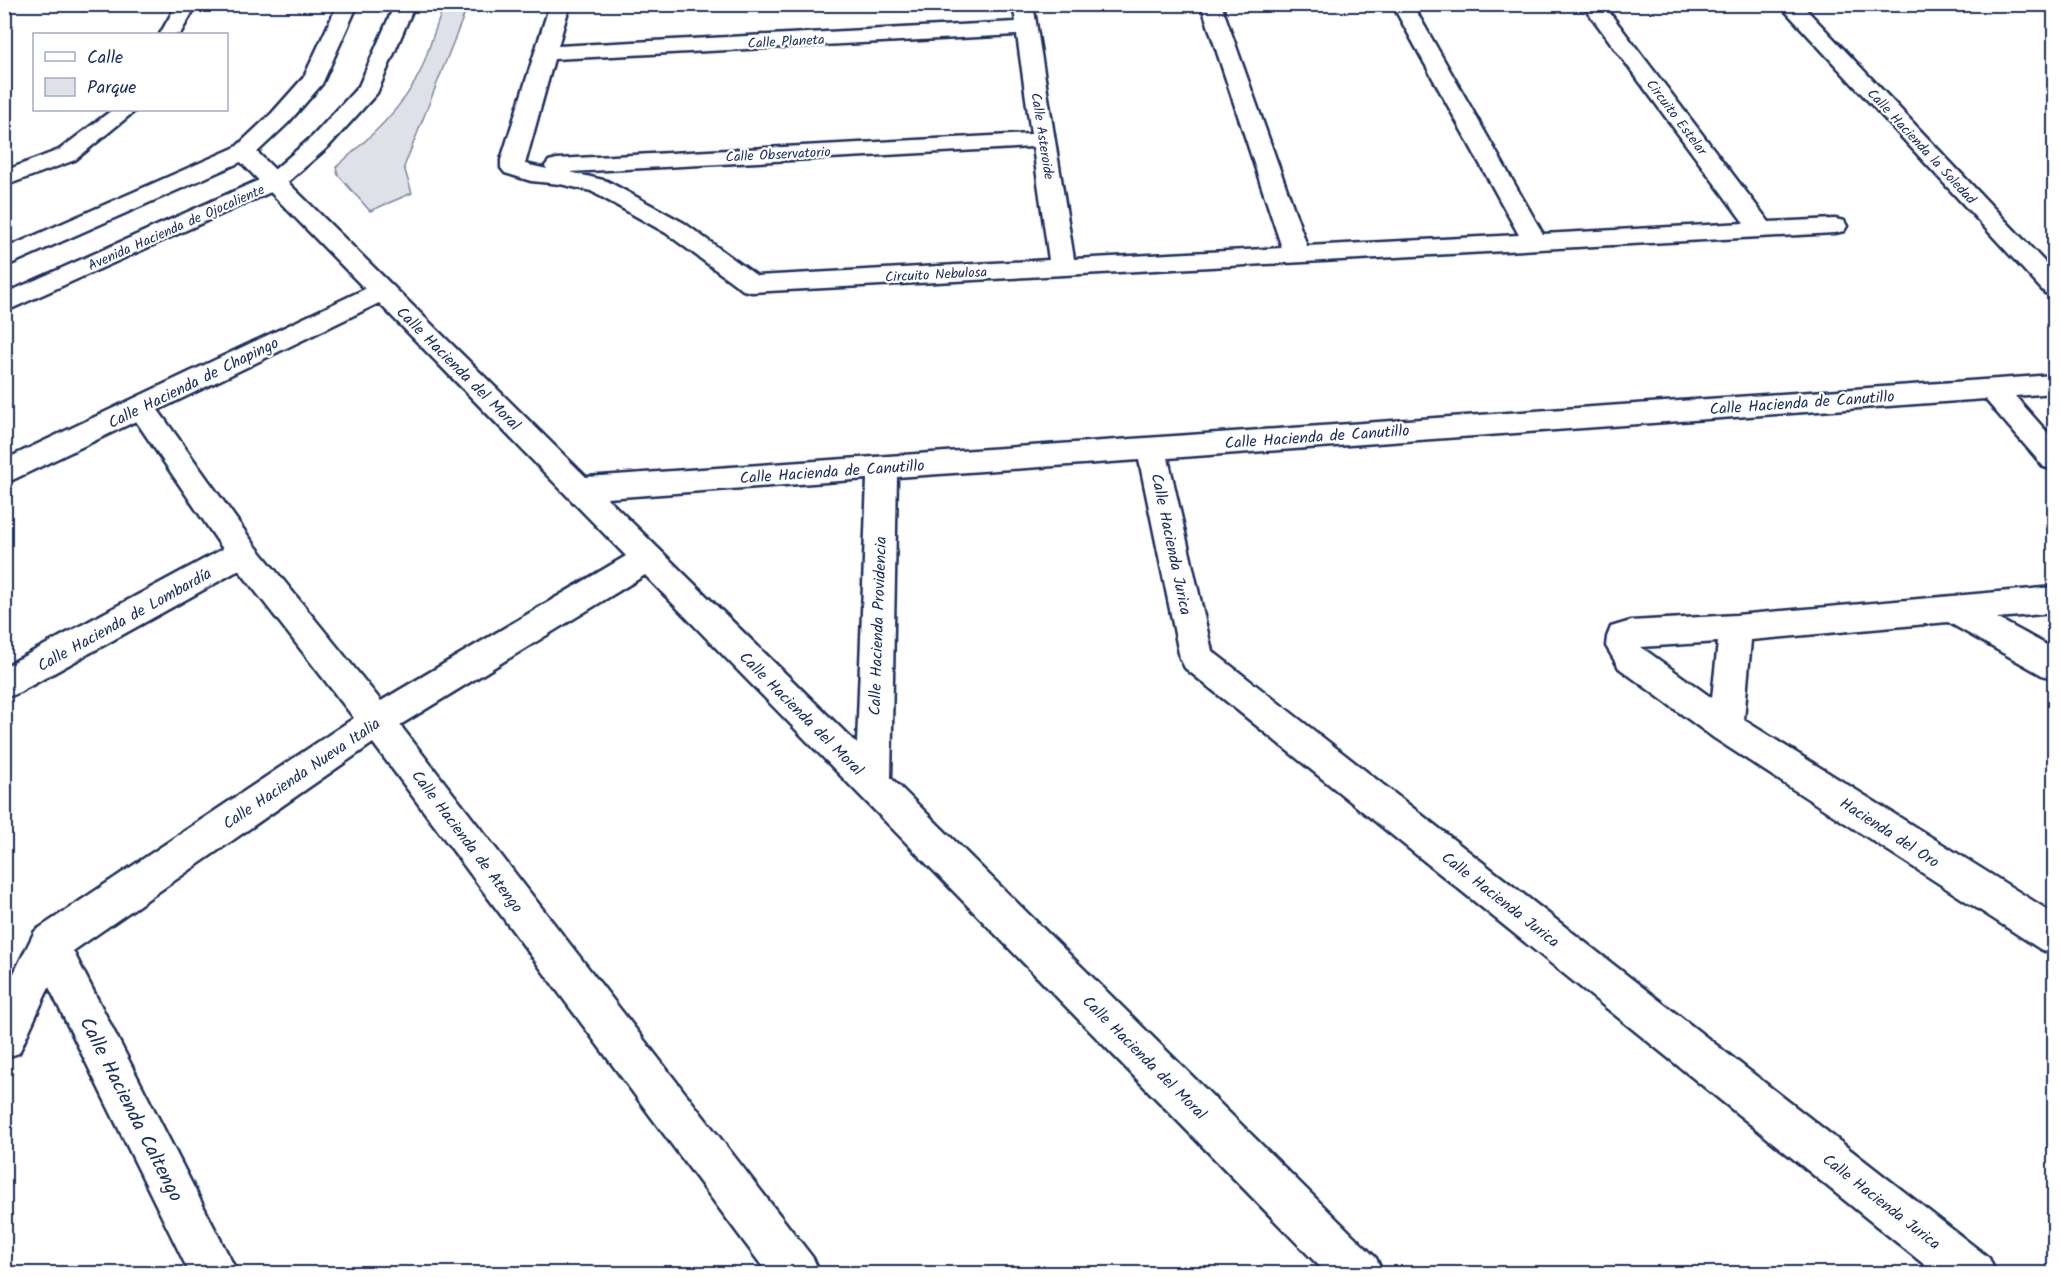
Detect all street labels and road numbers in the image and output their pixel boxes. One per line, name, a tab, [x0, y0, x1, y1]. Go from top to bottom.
street label: Calle Planeta	[747, 29, 825, 55]
street label: Circuito Estelar	[1640, 75, 1713, 161]
street label: Calle Hacienda la Soledad	[1861, 84, 1982, 210]
street label: Calle Asteroide	[1024, 91, 1060, 182]
street label: Calle Observatorio	[725, 141, 831, 169]
street label: Avenida Hacienda de Ojocaliente	[84, 179, 269, 277]
street label: Circuito Nebulosa	[884, 261, 988, 289]
street label: Calle Hacienda del Moral	[390, 301, 526, 437]
street label: Calle Hacienda de Chapingo	[104, 331, 283, 436]
street label: Calle Hacienda de Canutillo	[1709, 385, 1895, 422]
street label: Calle Hacienda de Canutillo	[1224, 419, 1410, 456]
street label: Calle Hacienda de Canutillo	[739, 454, 925, 491]
street label: Calle Hacienda Jurica	[1143, 471, 1198, 617]
street label: Calle Hacienda Providencia	[863, 536, 894, 716]
street label: Calle Hacienda de Lombardía	[33, 562, 217, 679]
street label: Calle Hacienda del Moral	[733, 646, 869, 782]
street label: Calle Hacienda Nueva Italia	[218, 712, 386, 837]
street label: Calle Hacienda de Atengo	[405, 765, 529, 919]
street label: Hacienda del Oro	[1834, 792, 1944, 875]
street label: Calle Hacienda Jurica	[1436, 846, 1565, 954]
street label: Calle Hacienda del Moral	[1076, 990, 1212, 1126]
street label: Calle Hacienda Caltengo	[70, 1012, 191, 1208]
street label: Calle Hacienda Jurica	[1817, 1148, 1946, 1256]

